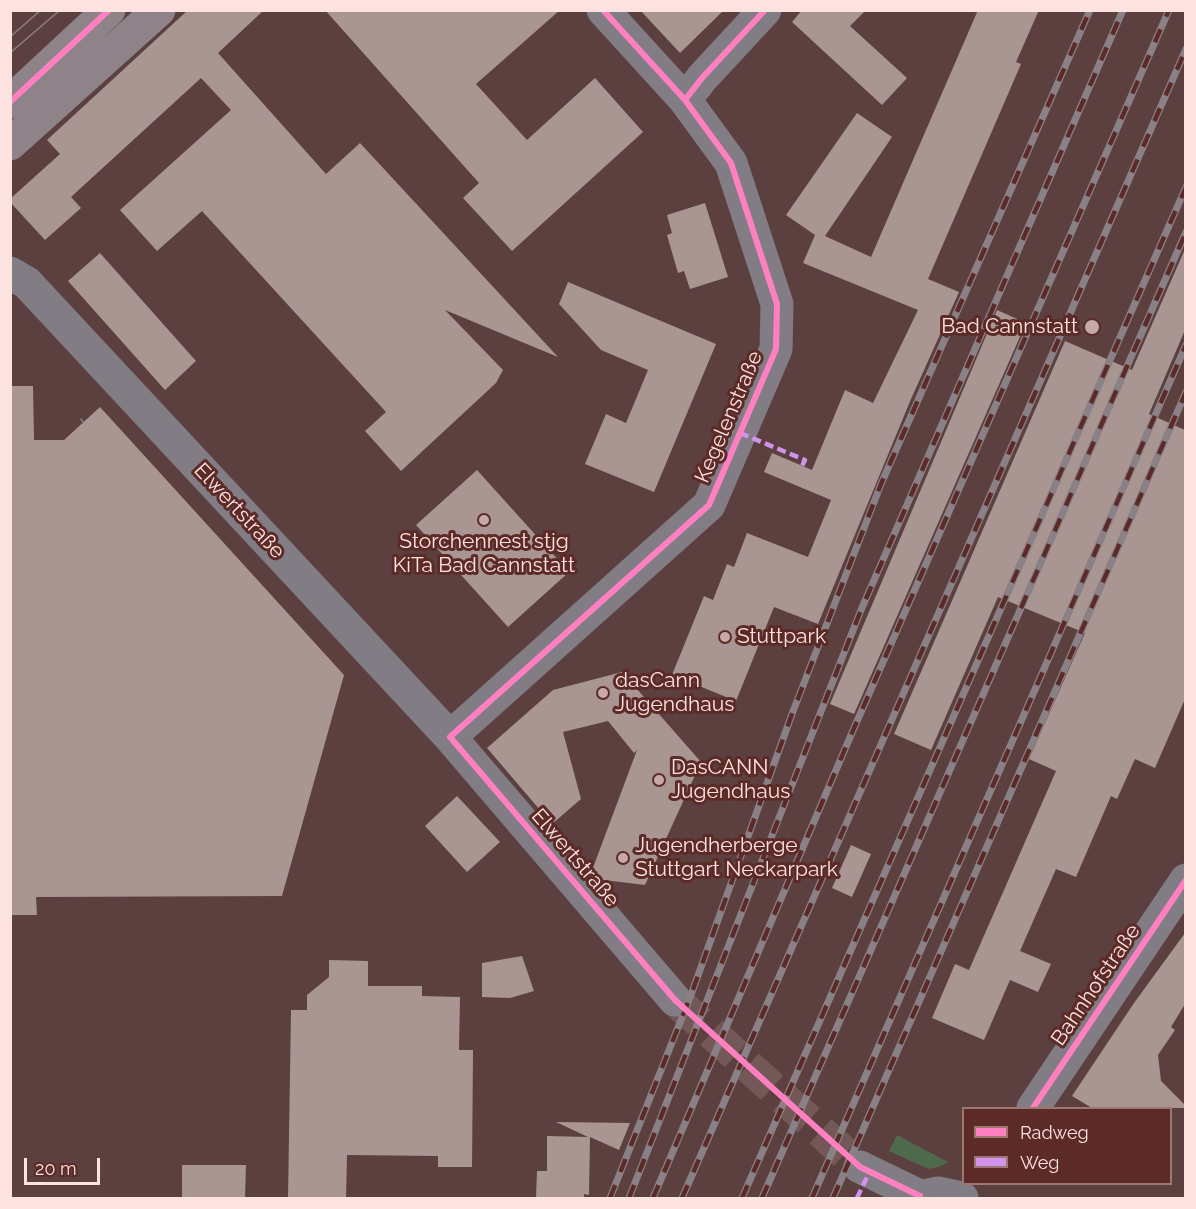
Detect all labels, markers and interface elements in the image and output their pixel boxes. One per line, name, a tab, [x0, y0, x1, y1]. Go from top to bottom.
place label: Bad Cannstatt	[941, 314, 1078, 340]
marker: Bad Cannstatt	[1083, 318, 1101, 336]
street label: Kegelenstraße	[690, 347, 768, 487]
street label: Elwertstraße	[188, 458, 290, 564]
marker: Storchennest stjg KiTa Bad Cannstatt	[477, 513, 491, 527]
place label: Storchennest stjg KiTa Bad Cannstatt	[393, 529, 575, 579]
place label: Stuttpark	[737, 624, 826, 650]
marker: Stuttpark	[718, 630, 732, 644]
place label: dasCann Jugendhaus	[615, 668, 734, 718]
marker: dasCann Jugendhaus	[596, 686, 610, 700]
place label: DasCANN Jugendhaus	[671, 755, 790, 805]
marker: DasCANN Jugendhaus	[652, 773, 666, 787]
street label: Elwertstraße	[526, 804, 624, 912]
place label: Jugendherberge Stuttgart Neckarpark	[635, 833, 838, 883]
marker: Jugendherberge Stuttgart Neckarpark	[616, 851, 630, 865]
street label: Bahnhofstraße	[1046, 919, 1146, 1051]
legend	[962, 1107, 1172, 1185]
text: Radweg	[1020, 1122, 1089, 1143]
scale bar	[27, 1146, 104, 1184]
text: Weg	[1020, 1152, 1059, 1173]
text: 20 m	[35, 1158, 77, 1179]

